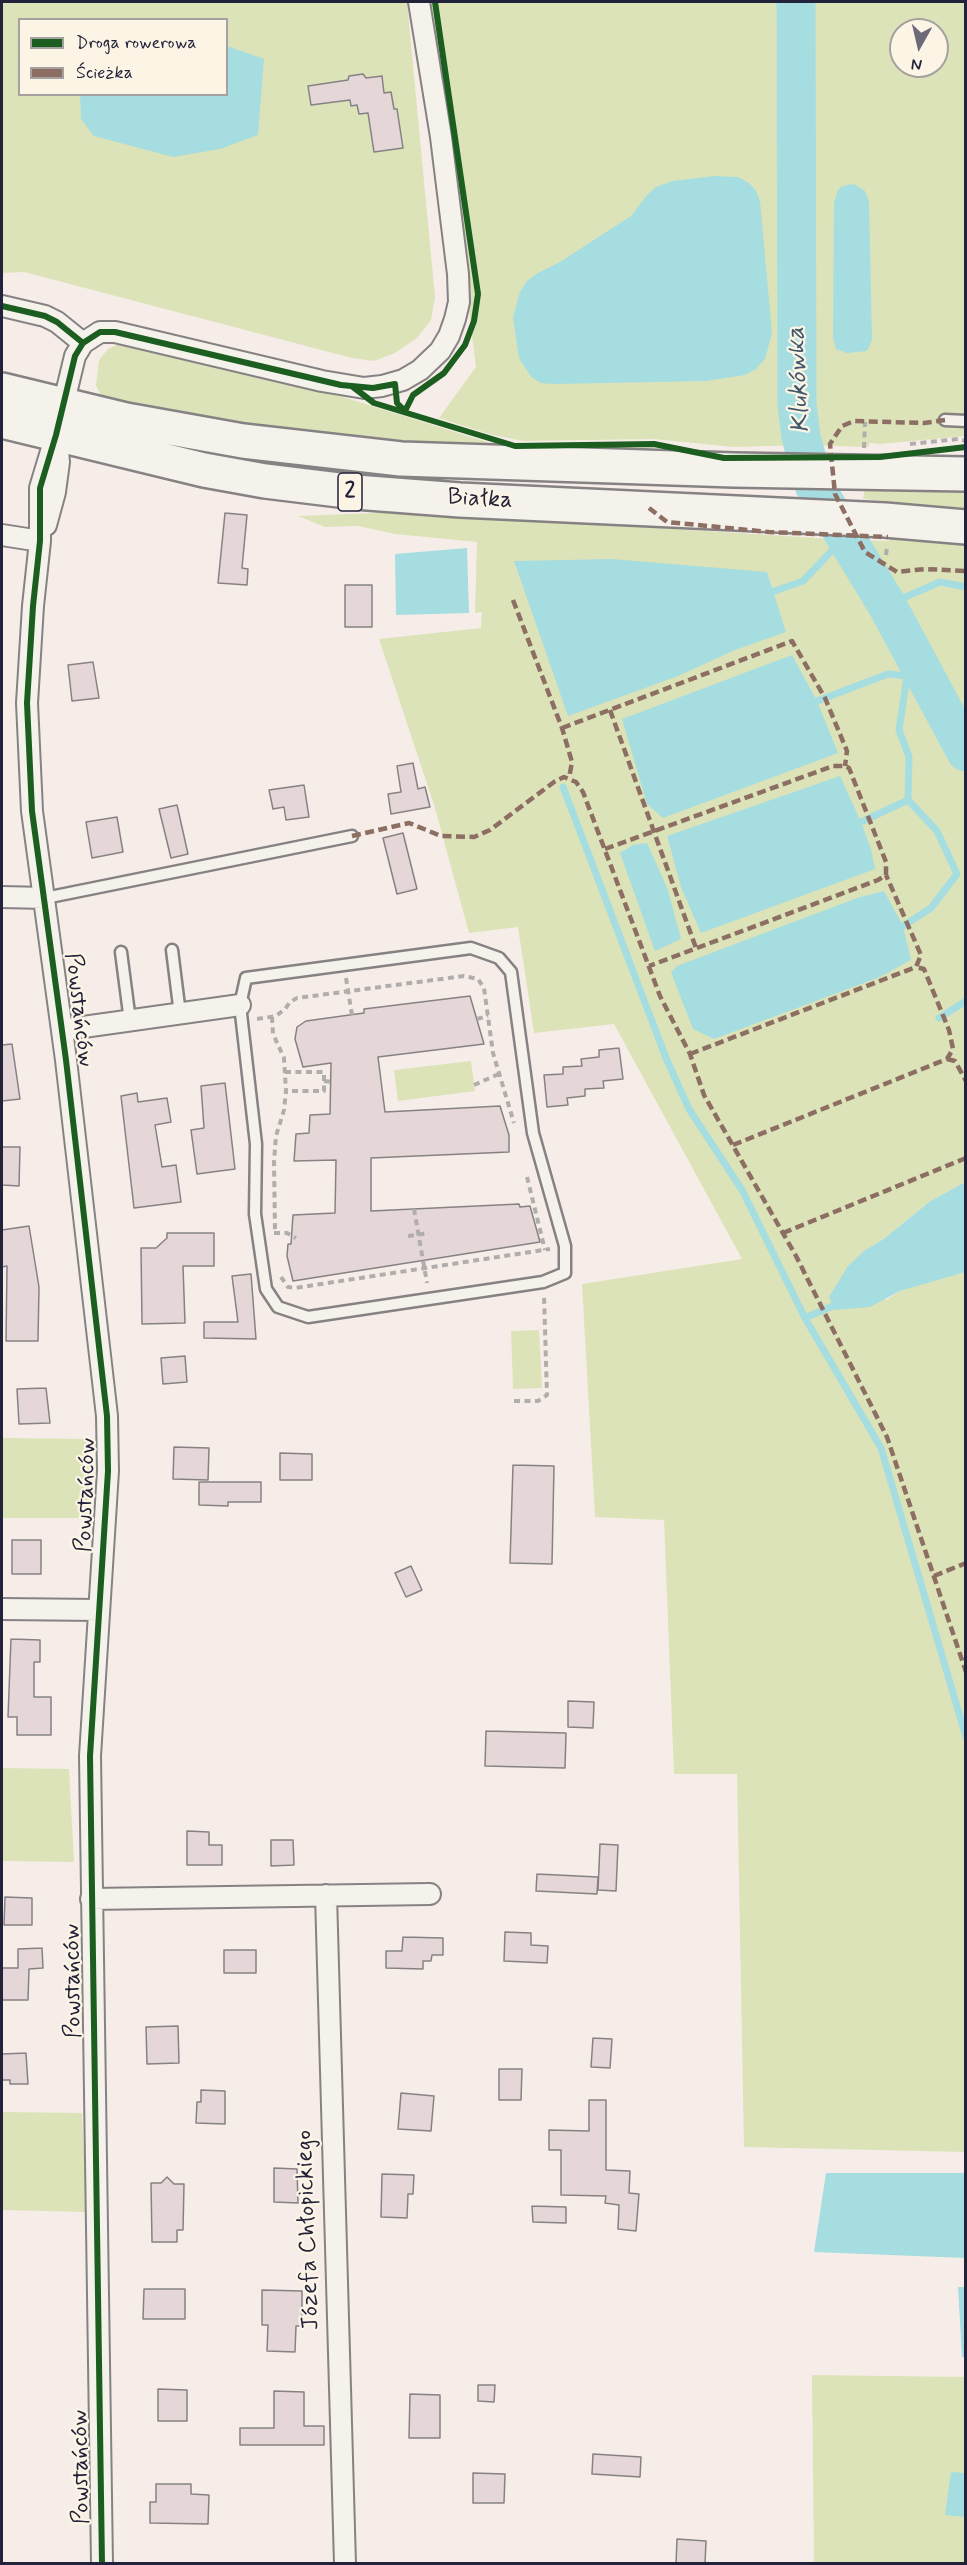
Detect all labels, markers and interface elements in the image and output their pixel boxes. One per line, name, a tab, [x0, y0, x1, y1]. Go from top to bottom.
legend	[18, 18, 228, 96]
north arrow	[889, 18, 949, 78]
text: Droga rowerowa	[76, 31, 196, 55]
text: N	[910, 53, 923, 75]
text: Ścieżka	[76, 61, 133, 85]
water label: Klukówka	[782, 326, 818, 434]
road number: 2	[338, 473, 362, 511]
street label: Białka	[447, 484, 513, 516]
street label: Powstańców	[57, 951, 99, 1069]
street label: Powstańców	[71, 1437, 103, 1553]
street label: Powstańców	[59, 1924, 89, 2038]
street label: Józefa Chłopickiego	[291, 2129, 327, 2331]
street label: Powstańców	[67, 2410, 97, 2524]

